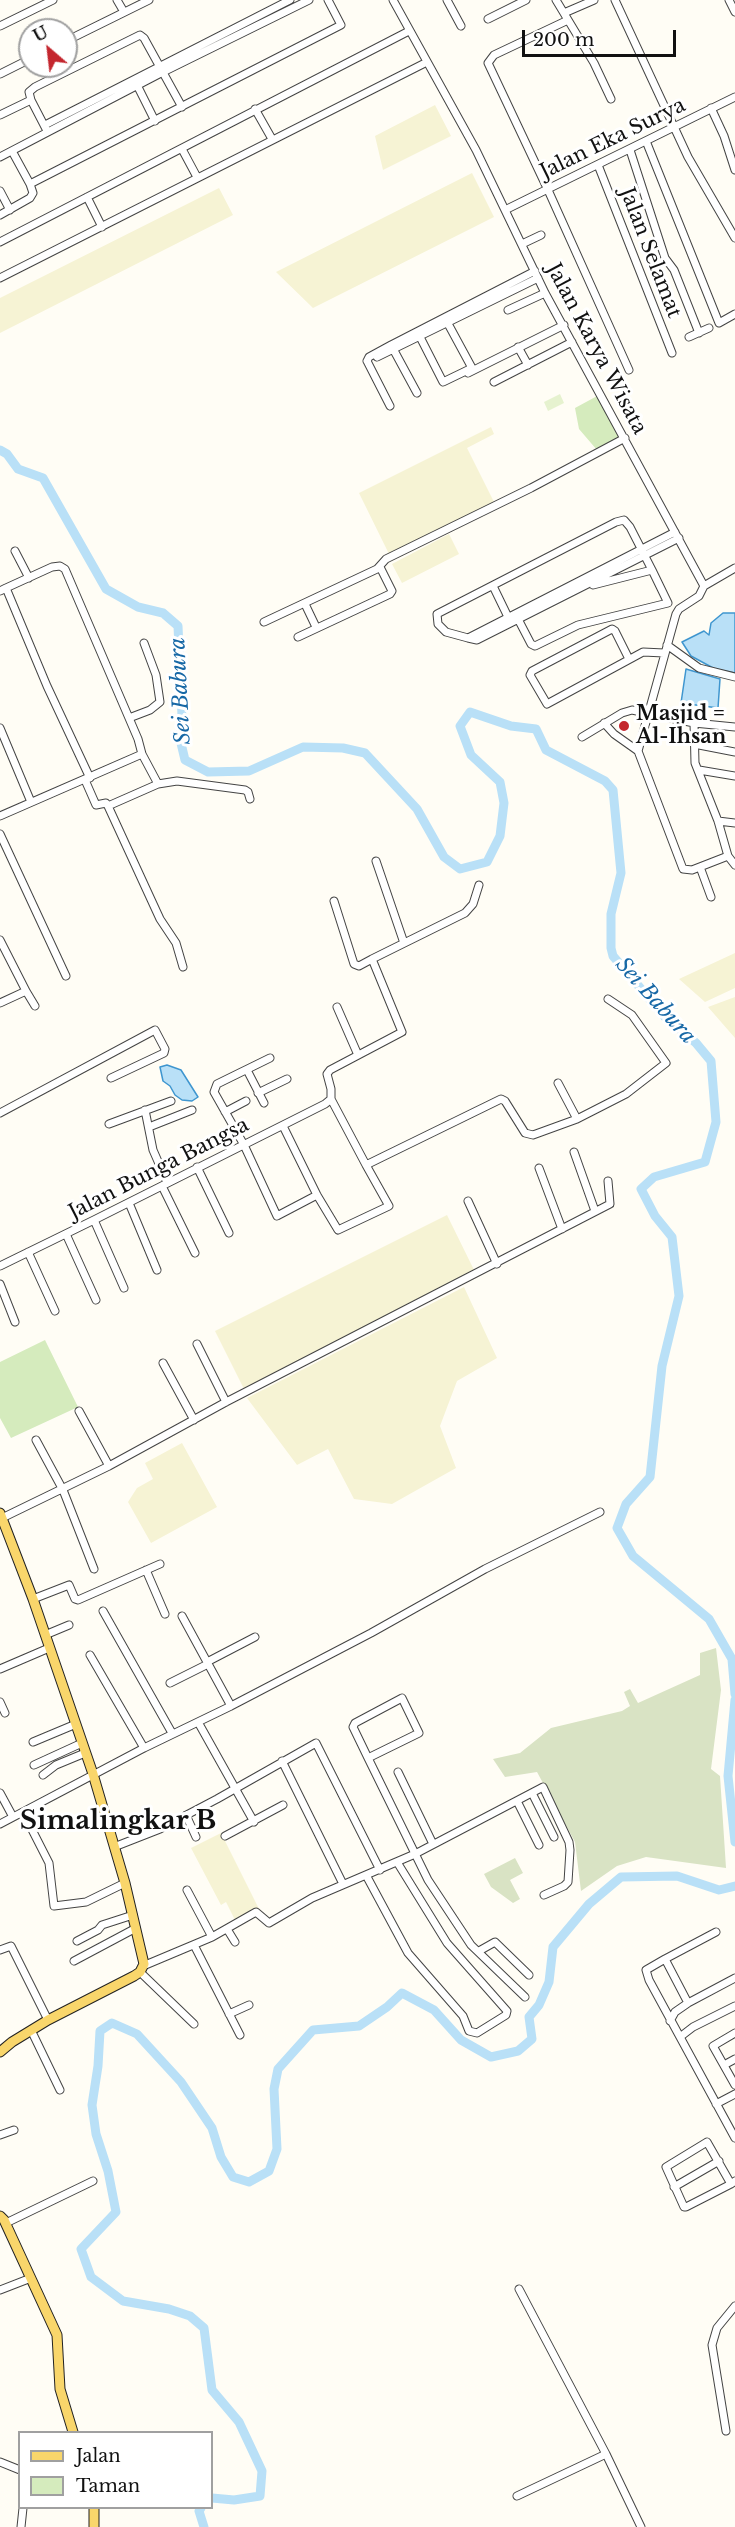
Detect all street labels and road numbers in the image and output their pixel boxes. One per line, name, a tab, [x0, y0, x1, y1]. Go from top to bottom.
street label: Jalan Eka Surya	[536, 93, 690, 185]
street label: Jalan Selamat	[614, 185, 686, 321]
street label: Jalan Karya Wisata	[541, 259, 651, 439]
street label: Jalan Bunga Bangsa	[65, 1113, 253, 1225]

